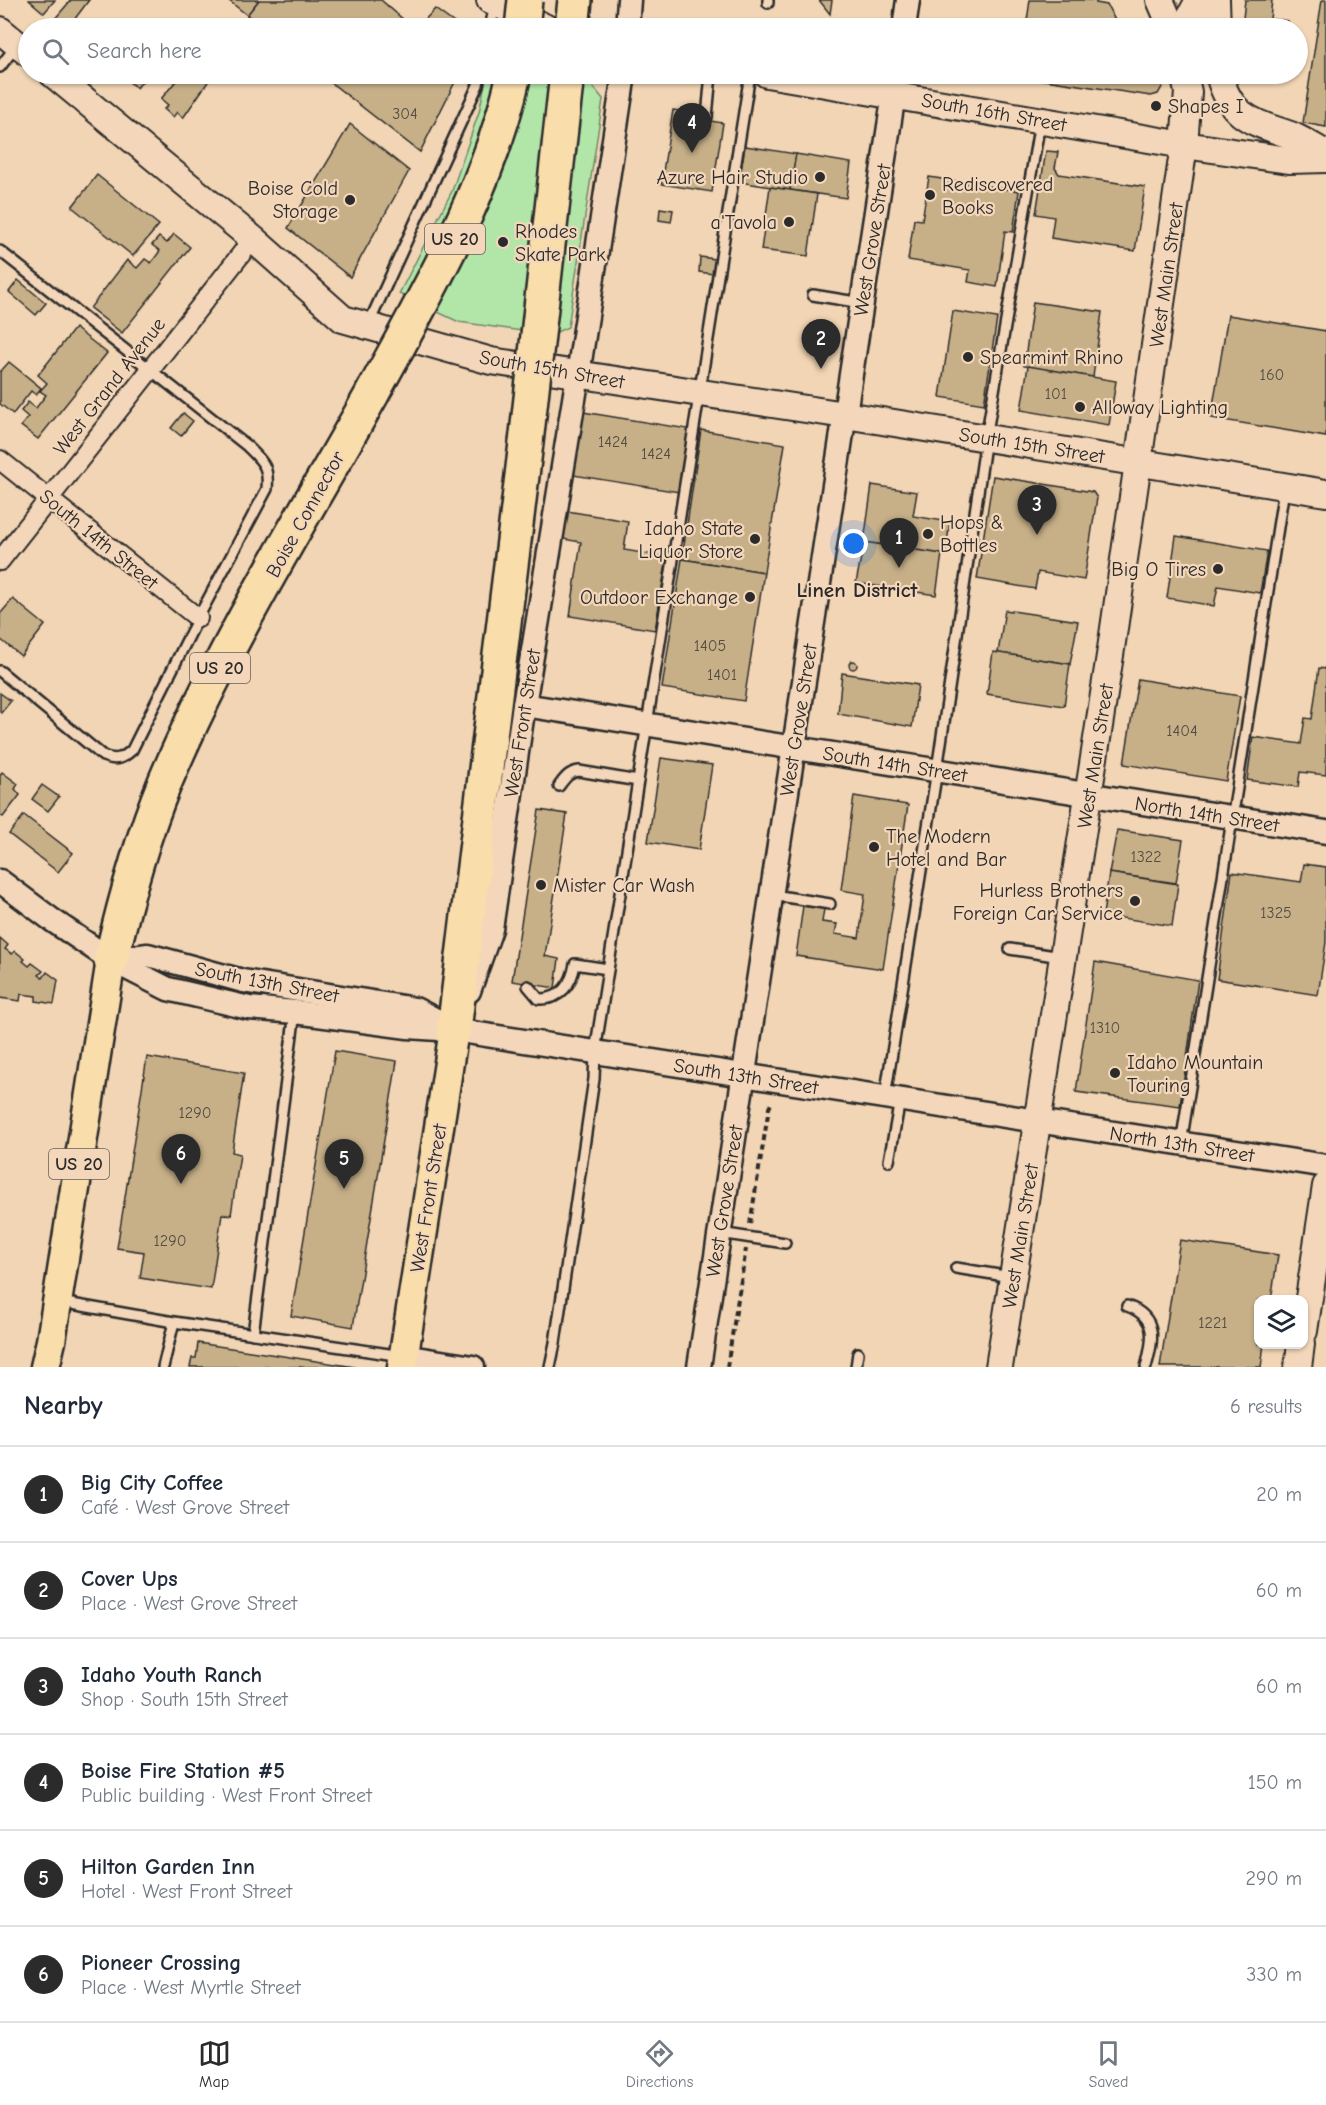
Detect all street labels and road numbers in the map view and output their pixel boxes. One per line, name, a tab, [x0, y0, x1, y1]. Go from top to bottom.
street label: South 16th Street	[920, 88, 1070, 137]
street label: West Grove Street	[849, 161, 896, 318]
street label: West Main Street	[1145, 200, 1188, 349]
road number: US 20	[425, 224, 485, 254]
street label: West Grand Avenue	[49, 313, 170, 460]
street label: South 15th Street	[478, 345, 628, 394]
street label: South 15th Street	[958, 423, 1108, 469]
street label: Boise Connector	[261, 447, 350, 581]
street label: South 14th Street	[35, 485, 164, 595]
street label: West Grove Street	[775, 641, 822, 798]
street label: West Front Street	[499, 646, 546, 799]
road number: US 20	[190, 653, 250, 683]
street label: West Main Street	[1073, 681, 1118, 830]
street label: South 14th Street	[821, 742, 970, 787]
street label: North 14th Street	[1133, 792, 1282, 837]
street label: South 13th Street	[193, 957, 342, 1008]
street label: South 13th Street	[672, 1054, 821, 1099]
street label: West Front Street	[405, 1121, 452, 1274]
street label: West Grove Street	[701, 1122, 748, 1279]
street label: North 13th Street	[1108, 1122, 1257, 1167]
road number: US 20	[49, 1149, 109, 1179]
street label: West Main Street	[998, 1161, 1043, 1310]

